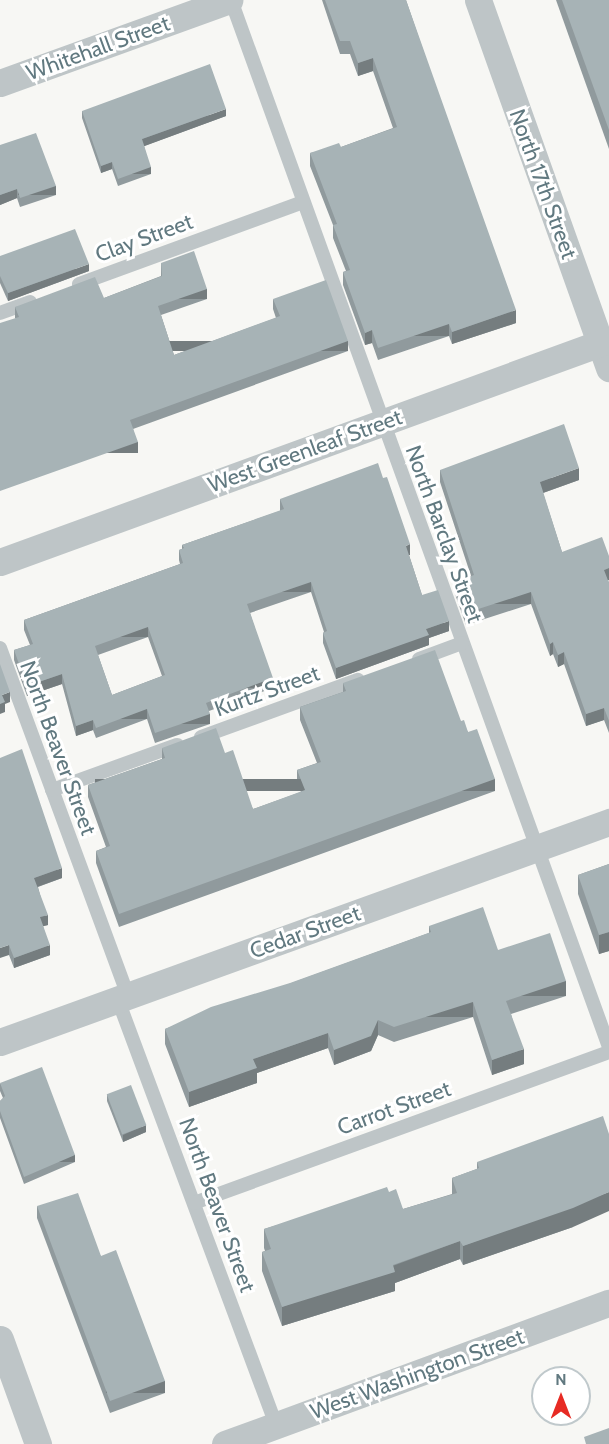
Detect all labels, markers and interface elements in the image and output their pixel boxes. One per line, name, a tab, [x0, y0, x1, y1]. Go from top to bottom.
street label: Whitehall Street	[23, 10, 173, 86]
street label: North 17th Street	[504, 105, 582, 263]
street label: Clay Street	[92, 208, 196, 268]
street label: West Greenleaf Street	[204, 404, 406, 498]
street label: North Barclay Street	[400, 442, 488, 626]
street label: North Beaver Street	[14, 657, 102, 839]
street label: Kurtz Street	[211, 660, 323, 722]
street label: Cedar Street	[246, 900, 364, 964]
street label: Carrot Street	[334, 1075, 454, 1141]
street label: North Beaver Street	[173, 1114, 261, 1296]
street label: West Washington Street	[307, 1323, 527, 1425]
north arrow	[531, 1366, 591, 1426]
text: N	[555, 1370, 567, 1389]

